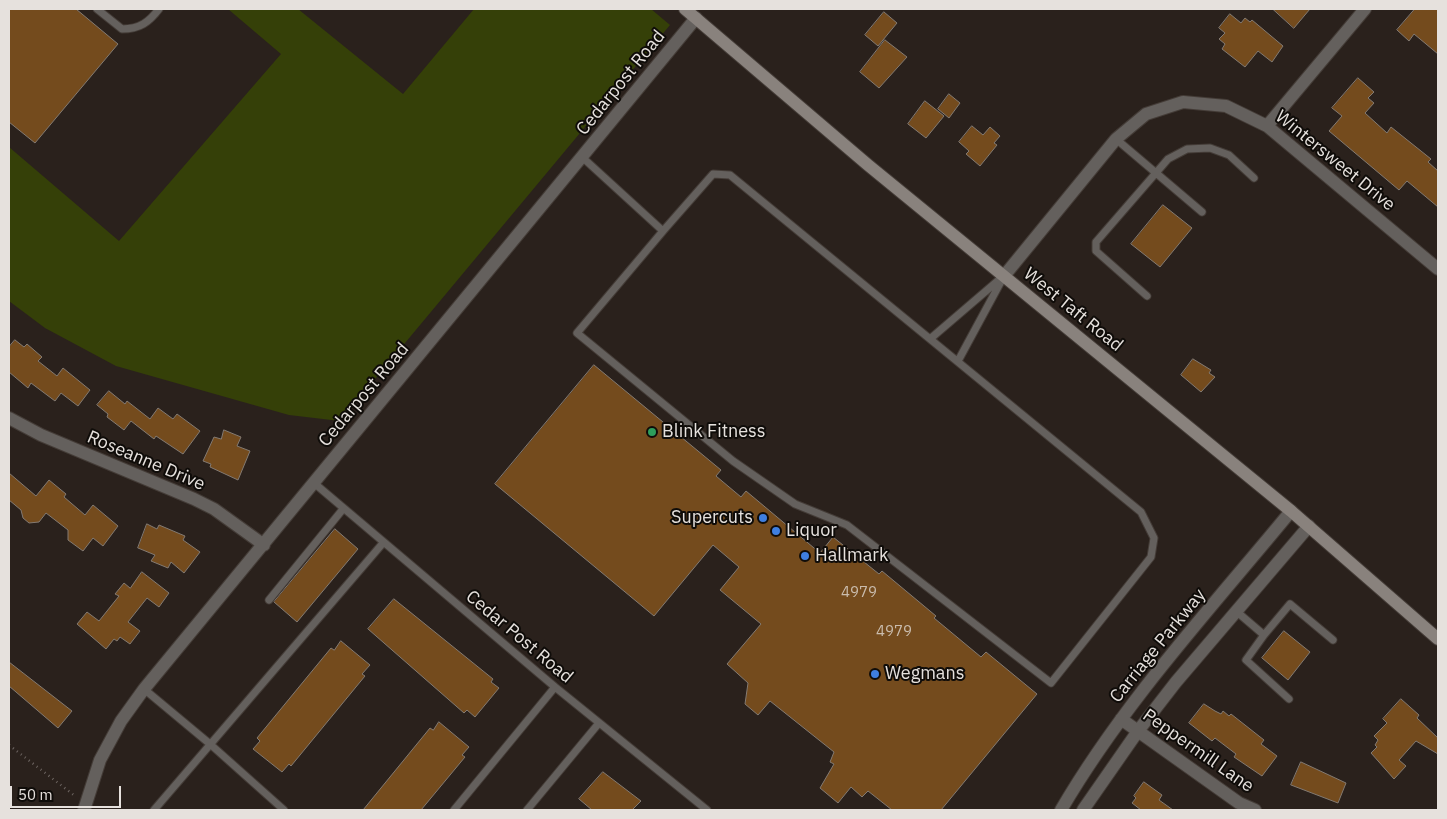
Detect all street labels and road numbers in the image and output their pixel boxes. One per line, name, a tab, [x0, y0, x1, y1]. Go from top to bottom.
street label: Cedarpost Road	[572, 26, 670, 140]
street label: Wintersweet Drive	[1271, 106, 1399, 216]
street label: West Taft Road	[1019, 263, 1127, 357]
street label: Cedarpost Road	[314, 339, 414, 451]
street label: Roseanne Drive	[84, 426, 208, 496]
street label: Carriage Parkway	[1105, 585, 1211, 707]
street label: Cedar Post Road	[461, 586, 577, 688]
street label: Peppermill Lane	[1138, 705, 1258, 797]

